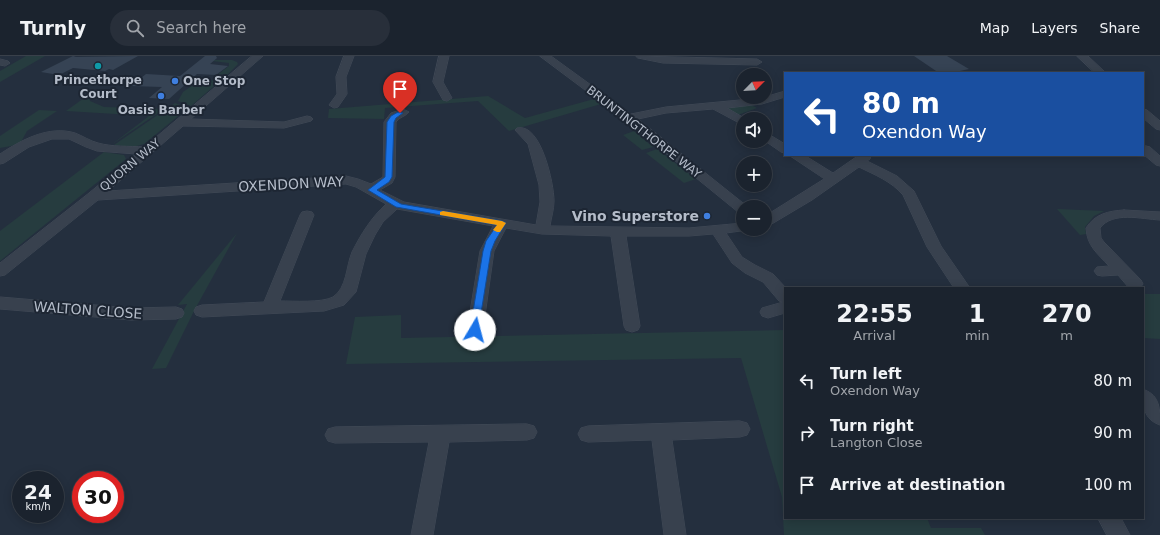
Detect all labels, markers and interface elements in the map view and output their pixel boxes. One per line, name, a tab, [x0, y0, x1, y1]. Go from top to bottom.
search box	[110, 10, 390, 46]
text: Turnly	[20, 17, 86, 39]
icon: search	[124, 17, 146, 39]
text: Search here	[156, 19, 246, 37]
text: Map	[980, 20, 1009, 36]
text: Layers	[1031, 20, 1078, 36]
text: Share	[1100, 20, 1140, 36]
marker: Princethorpe Court	[93, 61, 103, 71]
north arrow	[736, 68, 772, 104]
map controls	[736, 68, 772, 236]
pin	[383, 72, 417, 113]
place label: Princethorpe Court	[54, 73, 142, 101]
place label: One Stop	[183, 74, 246, 88]
marker: One Stop	[170, 76, 180, 86]
icon: arrive	[389, 78, 411, 100]
street label: BRUNTINGTHORPE WAY	[584, 83, 705, 182]
text: 80 m	[862, 87, 940, 120]
icon: left	[796, 88, 848, 140]
marker: Oasis Barber	[156, 91, 166, 101]
place label: Oasis Barber	[118, 103, 204, 117]
button: sound	[736, 112, 772, 148]
text: Oxendon Way	[862, 121, 987, 142]
street label: QUORN WAY	[97, 135, 164, 194]
button: +	[736, 156, 772, 192]
street label: OXENDON WAY	[238, 173, 345, 195]
button: −	[736, 200, 772, 236]
place label: Vino Superstore	[572, 208, 699, 224]
marker: Vino Superstore	[702, 211, 712, 221]
street label: WALTON CLOSE	[33, 298, 143, 322]
text: 22:55	[836, 300, 913, 328]
text: 1	[969, 300, 985, 328]
text: 270	[1042, 300, 1092, 328]
position arrow	[454, 309, 496, 351]
text: Arrival	[853, 328, 896, 343]
text: min	[965, 328, 989, 343]
text: m	[1060, 328, 1073, 343]
text: Turn left	[830, 365, 902, 383]
icon: left	[796, 370, 818, 392]
text: 80 m	[1094, 372, 1132, 390]
text: Oxendon Way	[830, 383, 920, 398]
text: Turn right	[830, 417, 914, 435]
icon: right	[796, 422, 818, 444]
text: 90 m	[1094, 424, 1132, 442]
text: Langton Close	[830, 435, 923, 450]
speed limit sign: 30	[72, 471, 124, 523]
icon: arrive	[796, 474, 818, 496]
text: Arrive at destination	[830, 476, 1005, 494]
text: 100 m	[1084, 476, 1132, 494]
text: 24	[24, 480, 52, 504]
text: km/h	[25, 501, 51, 512]

